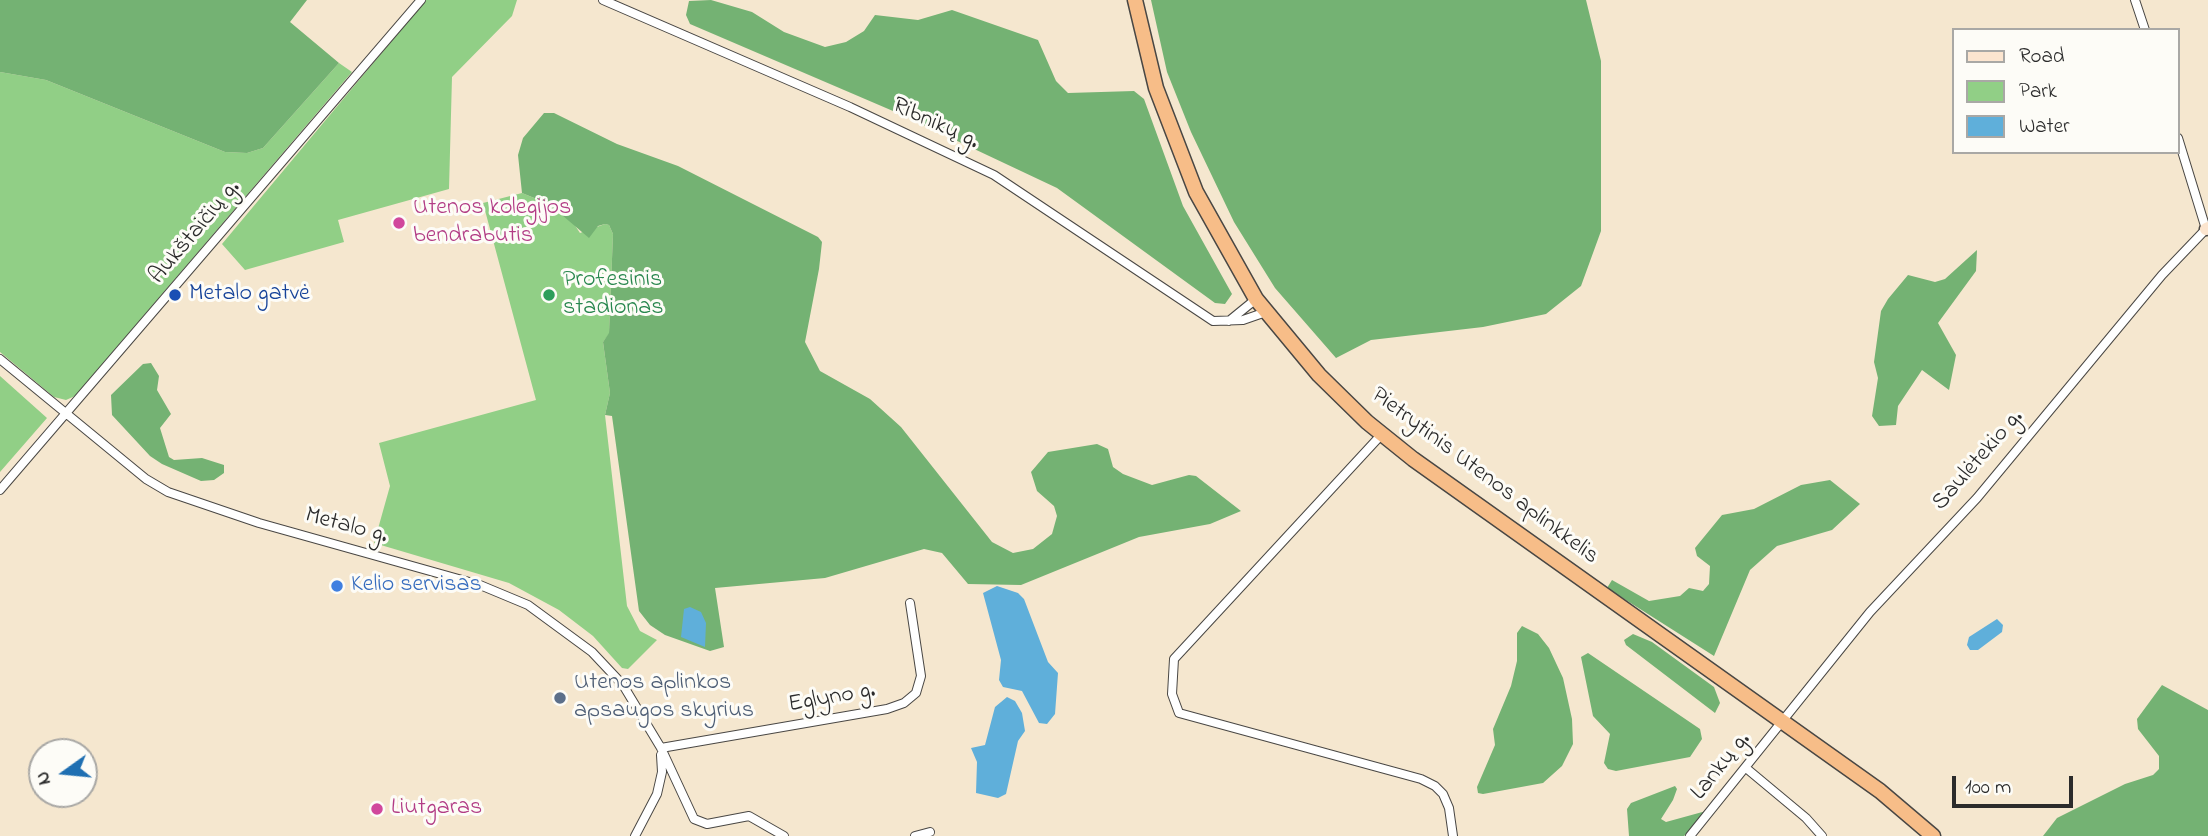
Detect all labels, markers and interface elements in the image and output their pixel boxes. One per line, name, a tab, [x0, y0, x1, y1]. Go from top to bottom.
legend	[1952, 28, 2180, 154]
text: Road	[2019, 42, 2065, 72]
text: Park	[2019, 77, 2057, 107]
street label: Ribnikų g.	[887, 92, 983, 158]
text: Water	[2019, 112, 2070, 142]
street label: Aukštaičių g.	[144, 175, 248, 291]
place label: Utenos kolegijos bendrabutis	[413, 195, 571, 251]
marker: Utenos kolegijos bendrabutis	[391, 215, 407, 231]
place label: Profesinis stadionas	[563, 267, 664, 323]
place label: Metalo gatvė	[189, 281, 310, 309]
marker: Metalo gatvė	[167, 287, 183, 303]
marker: Profesinis stadionas	[541, 287, 557, 303]
street label: Pietrytinis Utenos aplinkkelis	[1365, 382, 1603, 572]
street label: Saulėtekio g.	[1927, 405, 2031, 517]
street label: Metalo g.	[301, 502, 391, 552]
place label: Kelio servisas	[351, 572, 482, 600]
marker: Kelio servisas	[329, 578, 345, 594]
place label: Utenos aplinkos apsaugos skyrius	[574, 670, 754, 726]
street label: Eglyno g.	[786, 677, 878, 721]
marker: Utenos aplinkos apsaugos skyrius	[552, 690, 568, 706]
street label: Lankų g.	[1686, 727, 1758, 807]
north arrow	[28, 738, 98, 808]
scale bar	[1956, 762, 2077, 806]
text: N	[29, 768, 59, 788]
text: 100 m	[1965, 773, 2011, 803]
place label: Liutgaras	[391, 795, 482, 823]
marker: Liutgaras	[369, 801, 385, 817]

